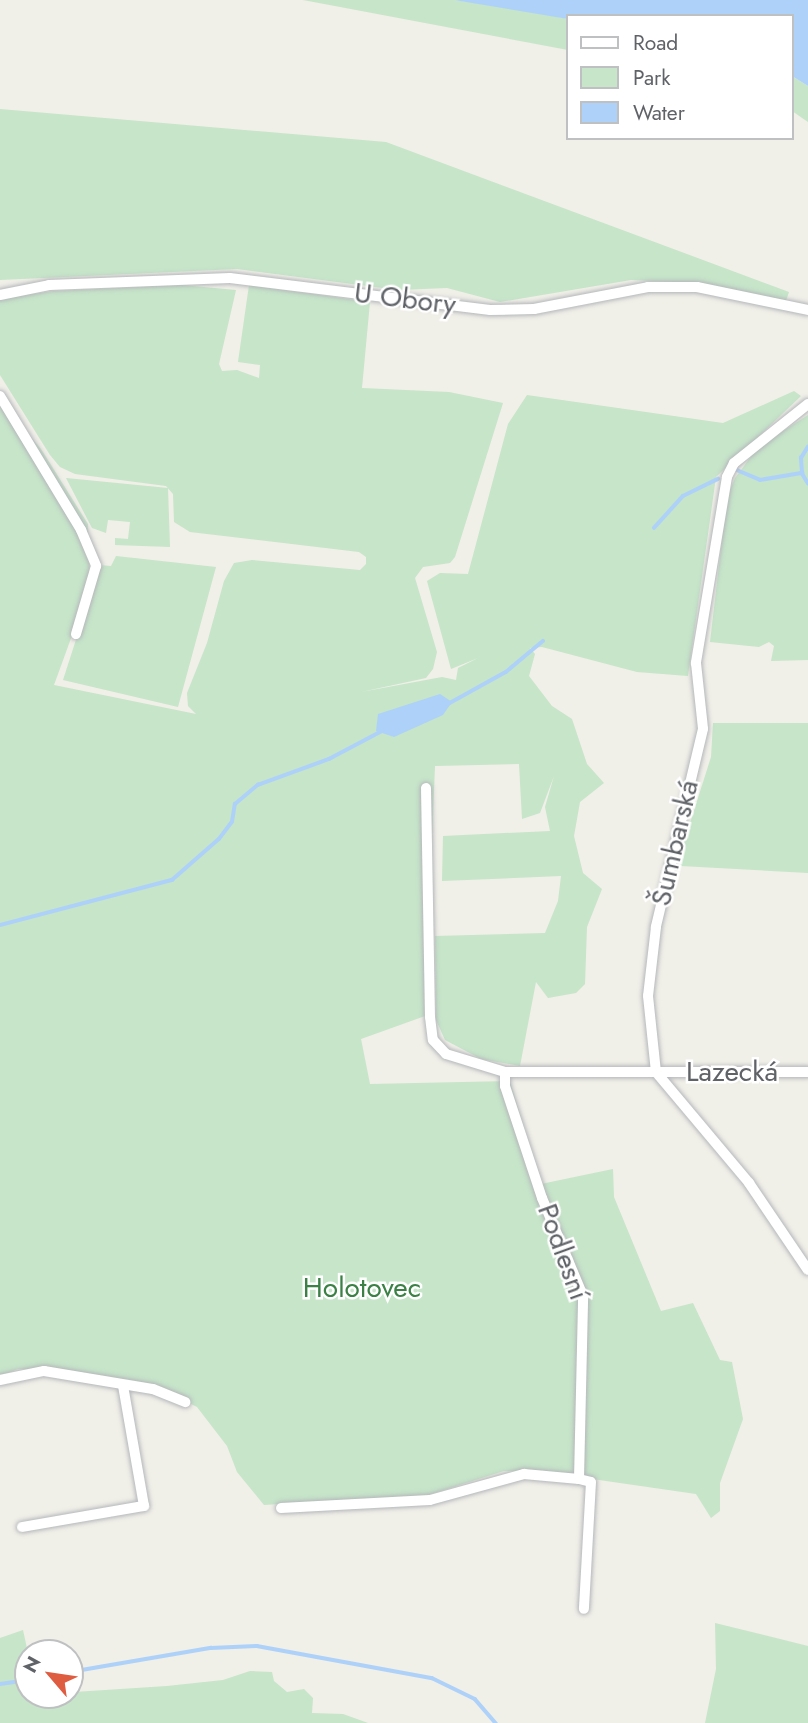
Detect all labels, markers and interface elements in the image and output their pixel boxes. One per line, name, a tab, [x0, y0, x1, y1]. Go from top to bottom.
legend	[566, 14, 794, 140]
text: Road	[633, 28, 678, 58]
text: Park	[633, 63, 670, 93]
text: Water	[633, 98, 685, 128]
street label: U Obory	[352, 276, 458, 322]
street label: Šumbarská	[644, 777, 706, 909]
street label: Lazecká	[686, 1055, 778, 1089]
street label: Podlesní	[530, 1199, 596, 1305]
park label: Holotovec	[303, 1271, 421, 1305]
north arrow	[14, 1639, 84, 1709]
text: N	[16, 1651, 47, 1678]

